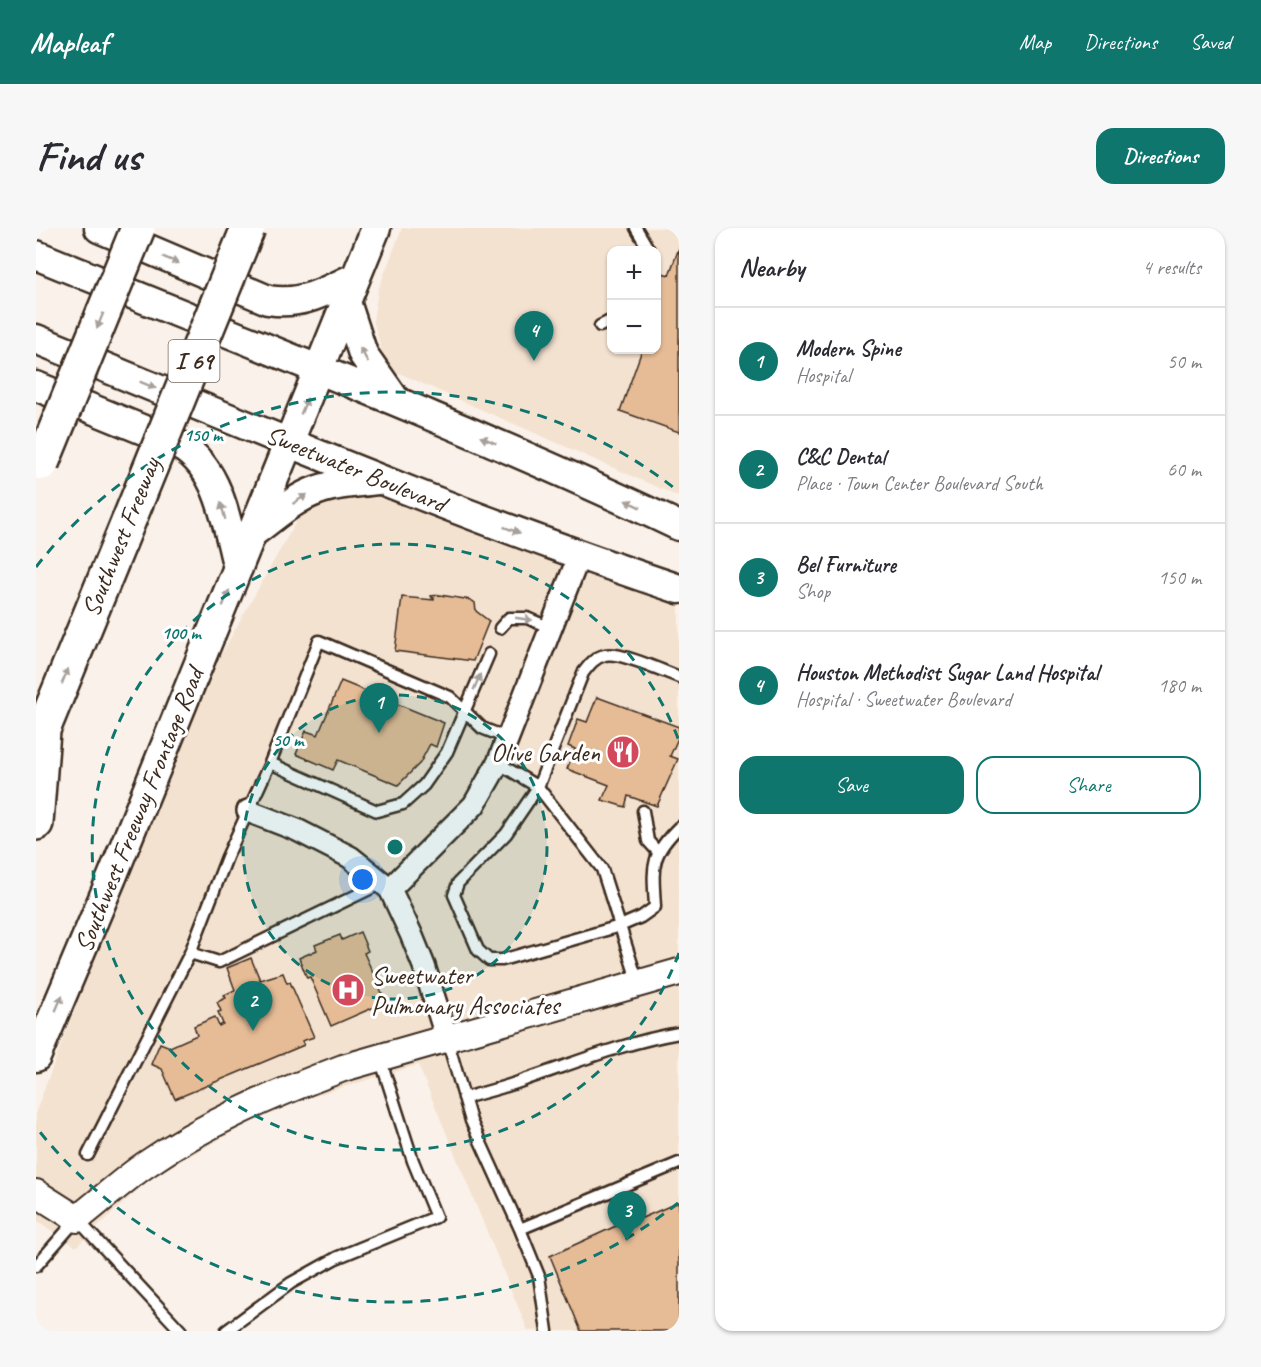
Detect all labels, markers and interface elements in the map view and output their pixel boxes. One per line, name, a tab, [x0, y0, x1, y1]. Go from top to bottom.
text: Mapleaf	[30, 25, 108, 60]
text: Map	[1019, 29, 1051, 55]
text: Directions	[1084, 29, 1157, 55]
text: Saved	[1190, 29, 1231, 55]
button: Directions	[1096, 128, 1225, 184]
text: Find us	[36, 130, 141, 183]
map controls	[607, 246, 661, 354]
button: +	[607, 246, 661, 300]
text: Nearby	[739, 251, 804, 284]
one-way arrow	[163, 255, 181, 265]
text: 4 results	[1142, 255, 1201, 280]
button: −	[607, 300, 661, 354]
one-way arrow	[95, 312, 104, 330]
pin: 4	[514, 312, 554, 361]
text: Modern Spine	[796, 335, 901, 363]
road number: I 69	[168, 340, 220, 382]
one-way arrow	[360, 346, 370, 364]
text: 1	[754, 349, 763, 374]
text: 50 m	[1167, 349, 1201, 374]
text: Hospital	[796, 363, 851, 388]
one-way arrow	[140, 380, 158, 390]
one-way arrow	[299, 396, 309, 414]
street label: Sweetwater Boulevard	[261, 418, 454, 522]
text: 150 m	[184, 424, 224, 446]
one-way arrow	[479, 435, 497, 444]
text: C&C Dental	[796, 443, 885, 471]
street label: Southwest Freeway	[74, 451, 169, 621]
text: 2	[754, 457, 763, 482]
text: 60 m	[1167, 457, 1201, 482]
text: Place · Town Center Boulevard South	[796, 471, 1043, 496]
one-way arrow	[292, 494, 308, 505]
one-way arrow	[625, 500, 642, 509]
one-way arrow	[217, 502, 227, 520]
one-way arrow	[503, 526, 521, 536]
text: Bel Furniture	[796, 551, 896, 579]
text: 3	[754, 565, 763, 590]
text: 150 m	[1158, 565, 1201, 590]
text: Shop	[796, 579, 830, 604]
one-way arrow	[221, 588, 231, 606]
one-way arrow	[515, 615, 534, 624]
text: 100 m	[162, 622, 202, 644]
text: Houston Methodist Sugar Land Hospital	[796, 659, 1098, 687]
street label: Southwest Freeway Frontage Road	[67, 660, 212, 957]
one-way arrow	[60, 667, 70, 685]
one-way arrow	[472, 673, 482, 691]
text: 4	[754, 673, 763, 698]
text: 180 m	[1158, 673, 1201, 698]
pin: 1	[360, 684, 398, 733]
text: Hospital · Sweetwater Boulevard	[796, 687, 1011, 712]
text: 50 m	[273, 729, 305, 751]
restaurant icon: Olive Garden	[605, 734, 641, 770]
place label: Olive Garden	[491, 736, 600, 769]
button: Save	[739, 756, 964, 814]
button: Share	[976, 756, 1201, 814]
centre of rings	[385, 837, 405, 857]
your location	[348, 865, 377, 894]
place label: Sweetwater Pulmonary Associates	[371, 959, 561, 1022]
hospital icon: Sweetwater Pulmonary Associates	[330, 972, 366, 1008]
pin: 2	[234, 982, 272, 1031]
one-way arrow	[54, 994, 64, 1012]
pin: 3	[608, 1192, 646, 1241]

